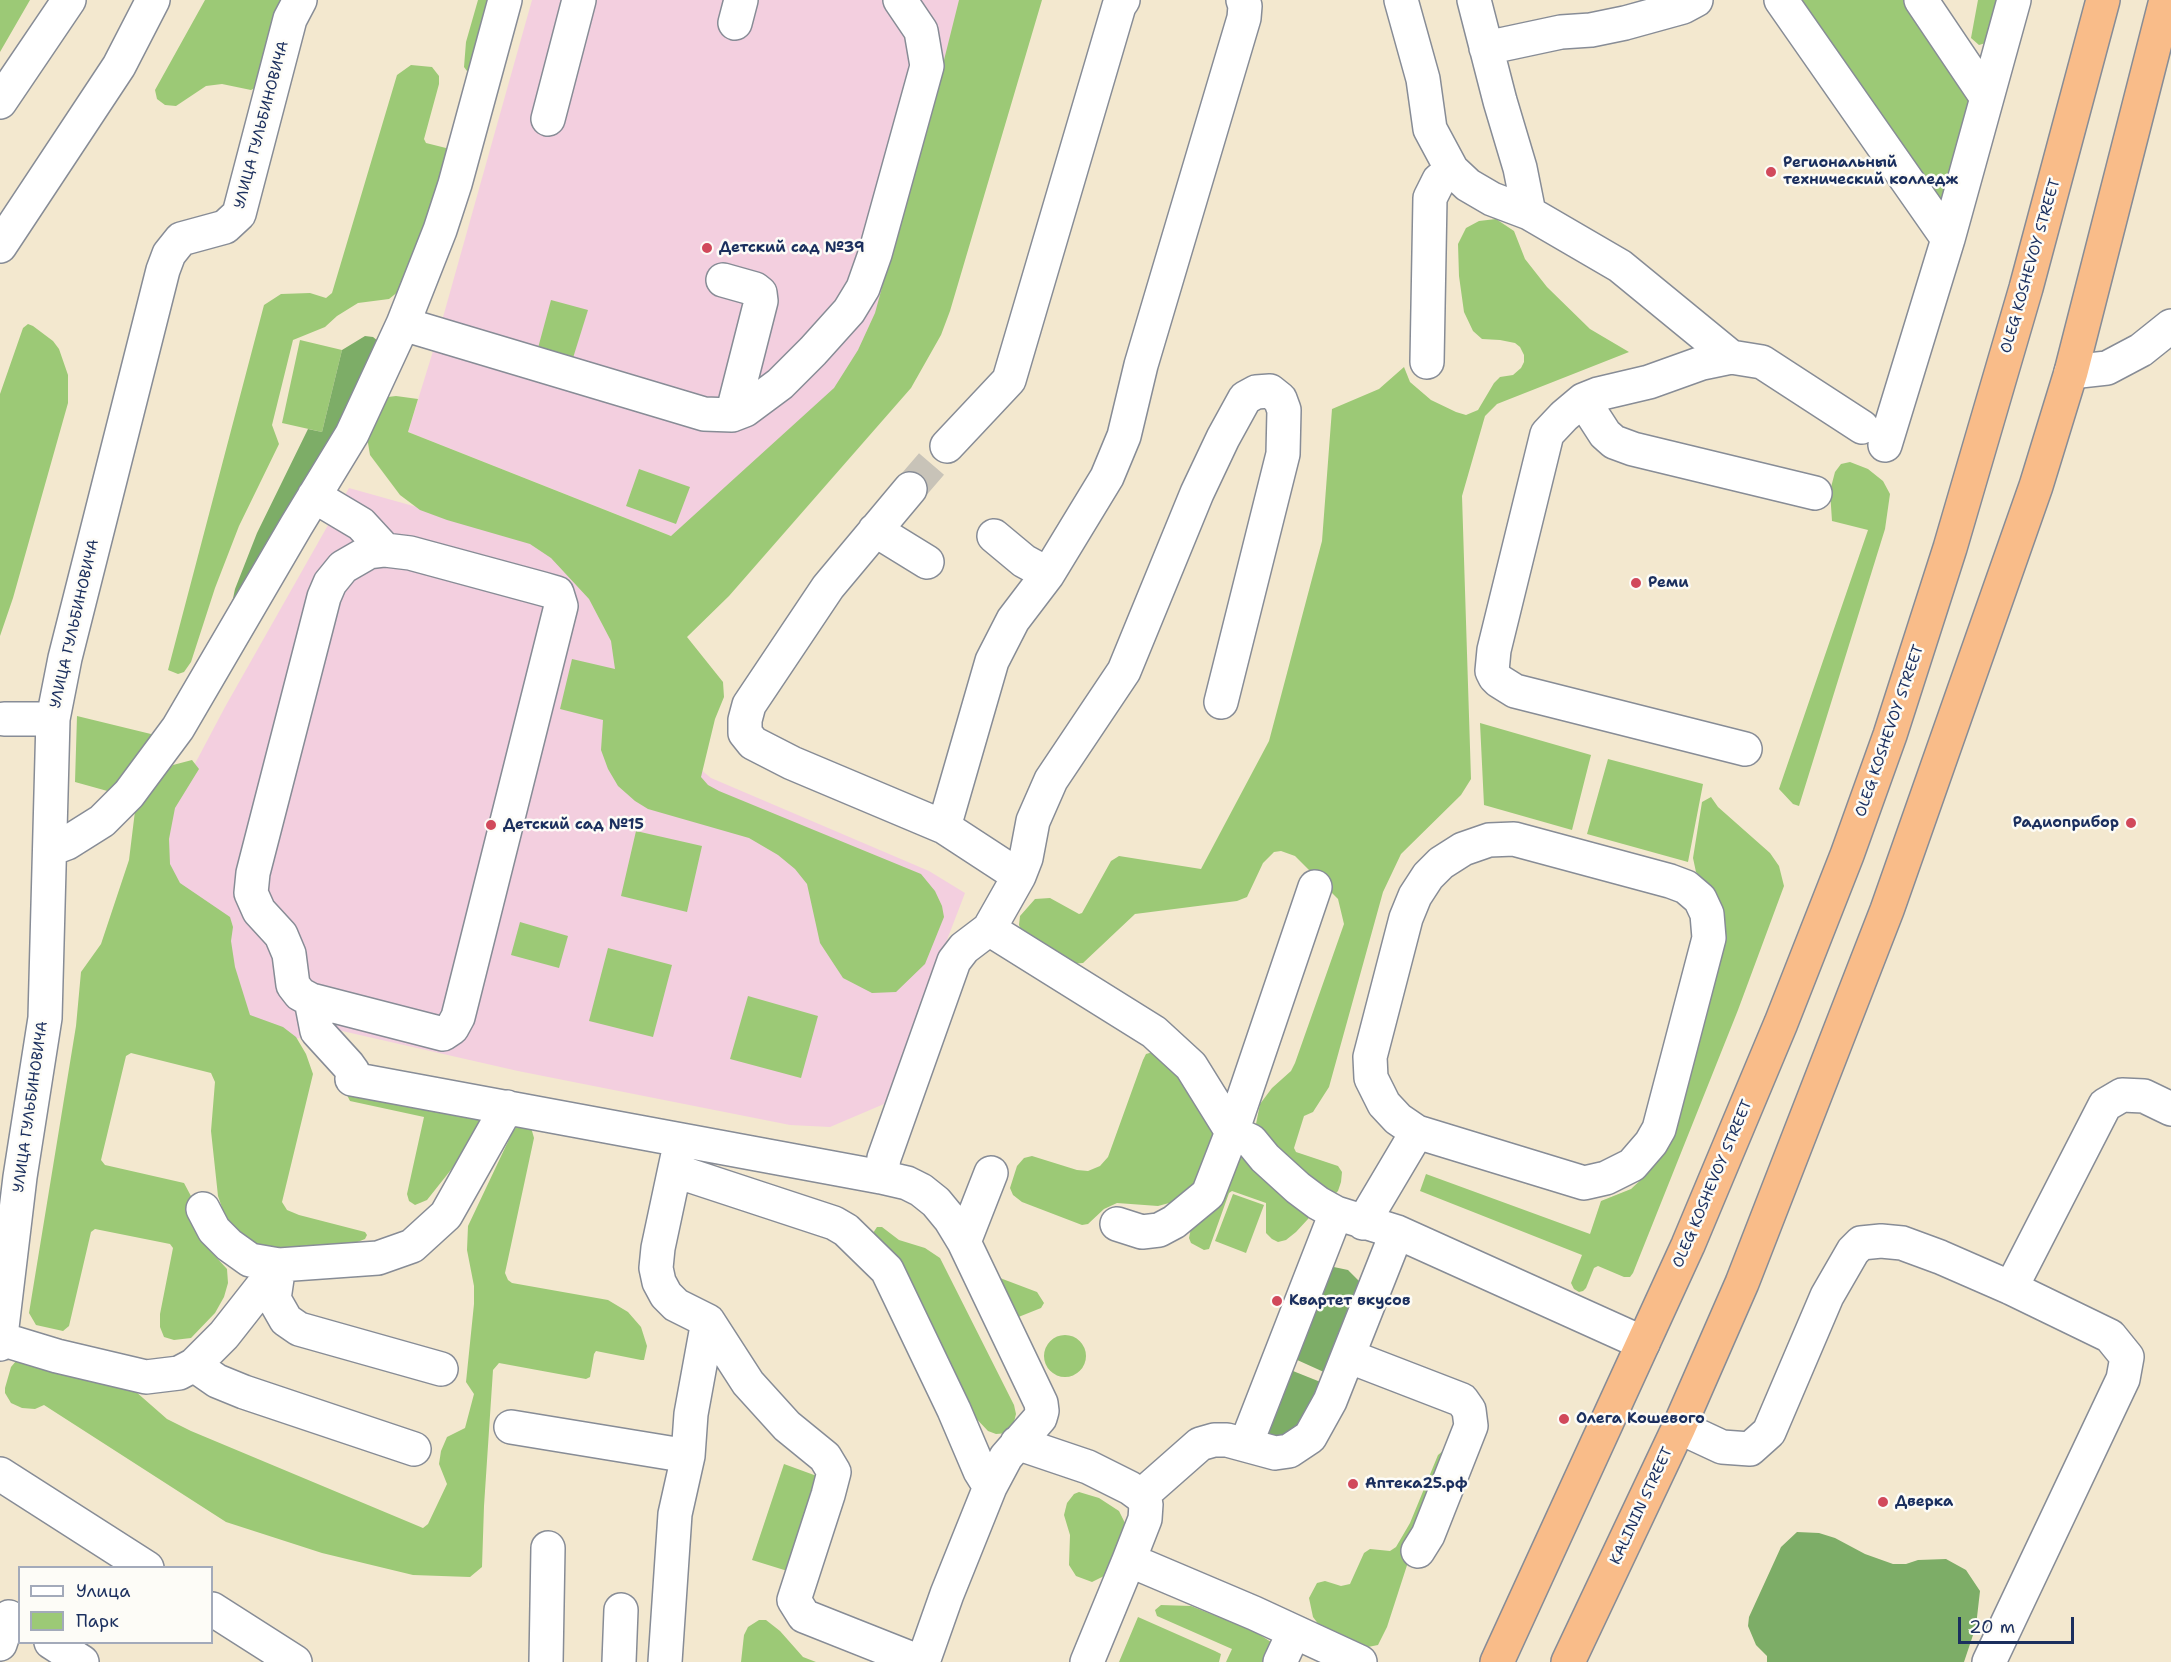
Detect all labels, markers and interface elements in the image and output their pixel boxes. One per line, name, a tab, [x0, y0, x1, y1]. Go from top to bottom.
street label: УЛИЦА ГУЛЬБИНОВИЧА	[231, 39, 293, 211]
place label: Региональный технический колледж	[1783, 154, 1958, 189]
marker: Региональный технический колледж	[1764, 165, 1778, 179]
street label: OLEG KOSHEVOY STREET	[1997, 177, 2065, 355]
place label: Детский сад №39	[719, 239, 864, 257]
marker: Детский сад №39	[700, 241, 714, 255]
street label: УЛИЦА ГУЛЬБИНОВИЧА	[47, 538, 103, 710]
place label: Реми	[1648, 574, 1689, 592]
marker: Реми	[1629, 576, 1643, 590]
street label: OLEG KOSHEVOY STREET	[1852, 642, 1928, 820]
place label: Радиоприбор	[2013, 814, 2119, 832]
place label: Детский сад №15	[503, 816, 644, 834]
marker: Радиоприбор	[2124, 816, 2138, 830]
marker: Детский сад №15	[484, 818, 498, 832]
street label: УЛИЦА ГУЛЬБИНОВИЧА	[10, 1020, 52, 1194]
street label: OLEG KOSHEVOY STREET	[1669, 1097, 1757, 1271]
place label: Квартет вкусов	[1289, 1292, 1410, 1310]
marker: Квартет вкусов	[1270, 1294, 1284, 1308]
place label: Олега Кошевого	[1576, 1410, 1705, 1428]
marker: Олега Кошевого	[1557, 1412, 1571, 1426]
street label: KALININ STREET	[1607, 1444, 1677, 1568]
place label: Аптека25.рф	[1365, 1475, 1467, 1493]
marker: Аптека25.рф	[1346, 1477, 1360, 1491]
place label: Дверка	[1895, 1493, 1953, 1511]
marker: Дверка	[1876, 1495, 1890, 1509]
legend	[18, 1566, 213, 1644]
text: Улица	[76, 1579, 130, 1603]
scale bar	[1961, 1605, 2076, 1643]
text: Парк	[76, 1609, 119, 1633]
text: 20 m	[1969, 1615, 2015, 1639]

